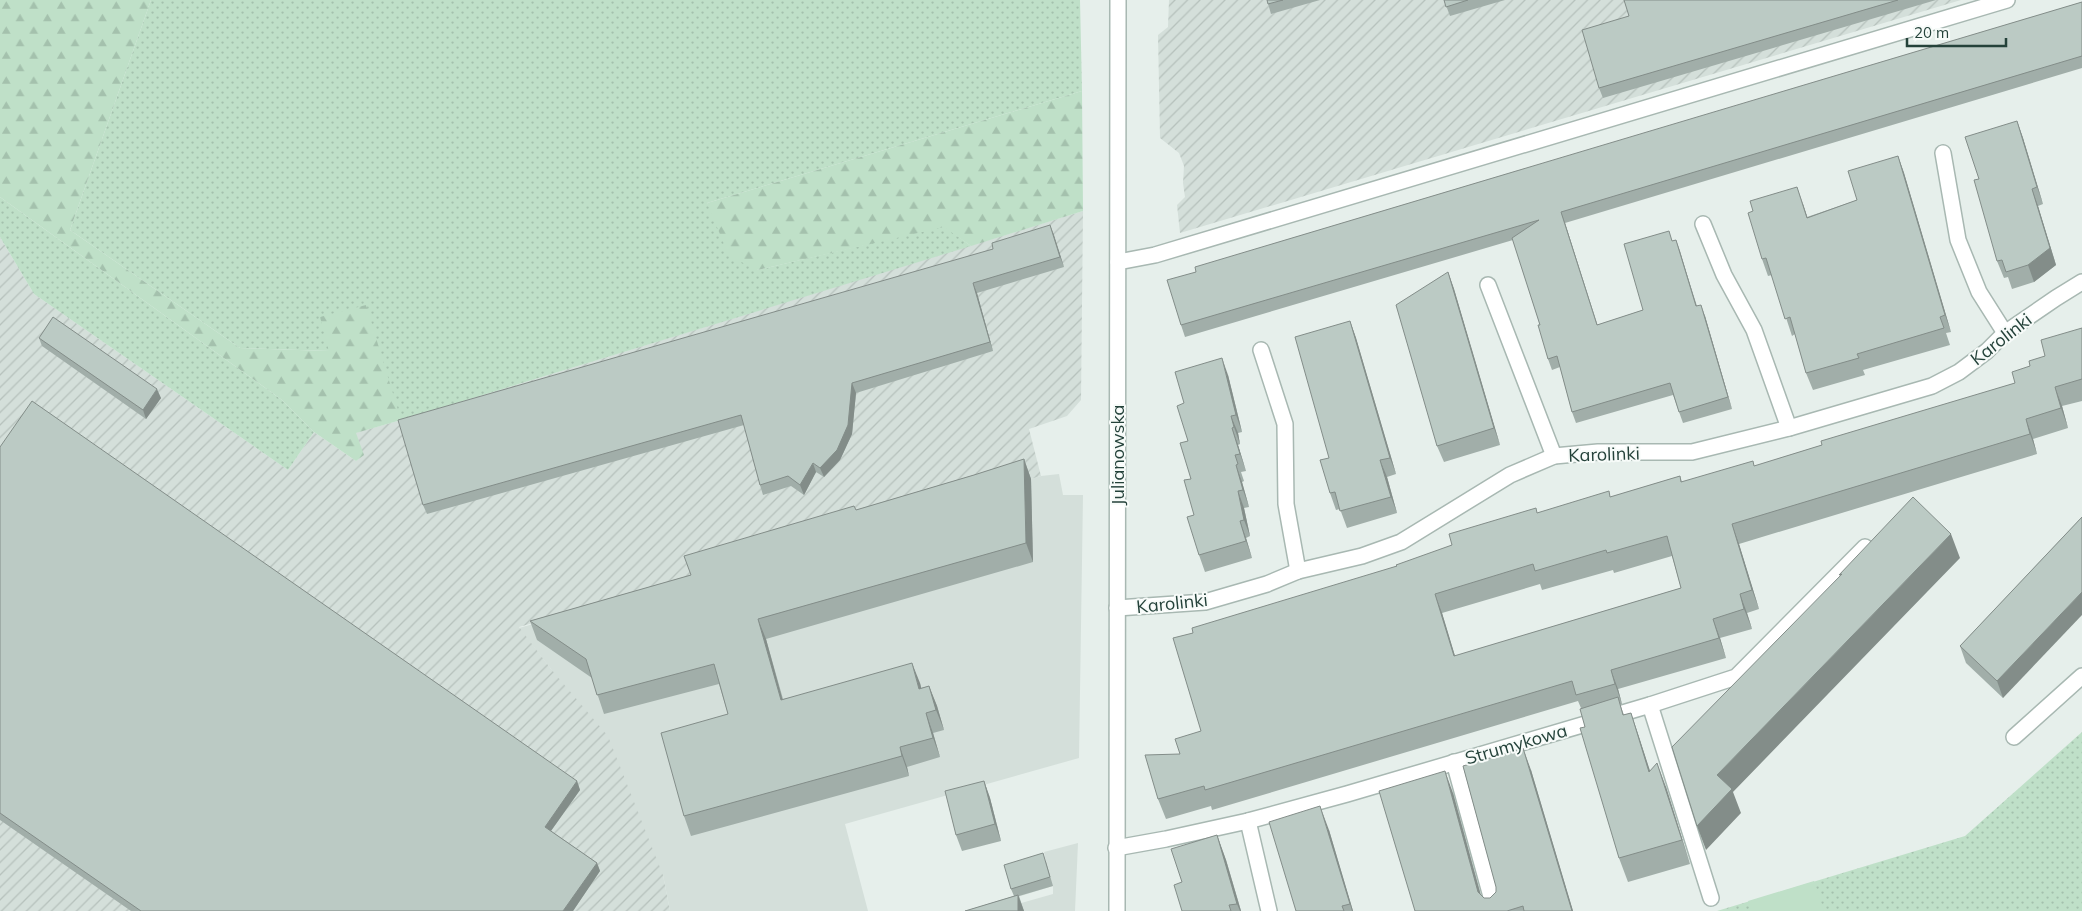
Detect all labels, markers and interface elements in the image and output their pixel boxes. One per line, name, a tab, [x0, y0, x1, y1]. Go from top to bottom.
scale bar	[1907, 15, 2006, 47]
text: 20 m	[1914, 23, 1949, 42]
street label: Karolinki	[1966, 308, 2036, 370]
street label: Julianowska	[1106, 405, 1129, 505]
street label: Karolinki	[1568, 441, 1640, 467]
street label: Karolinki	[1135, 588, 1209, 618]
street label: Strumykowa	[1462, 718, 1570, 770]

